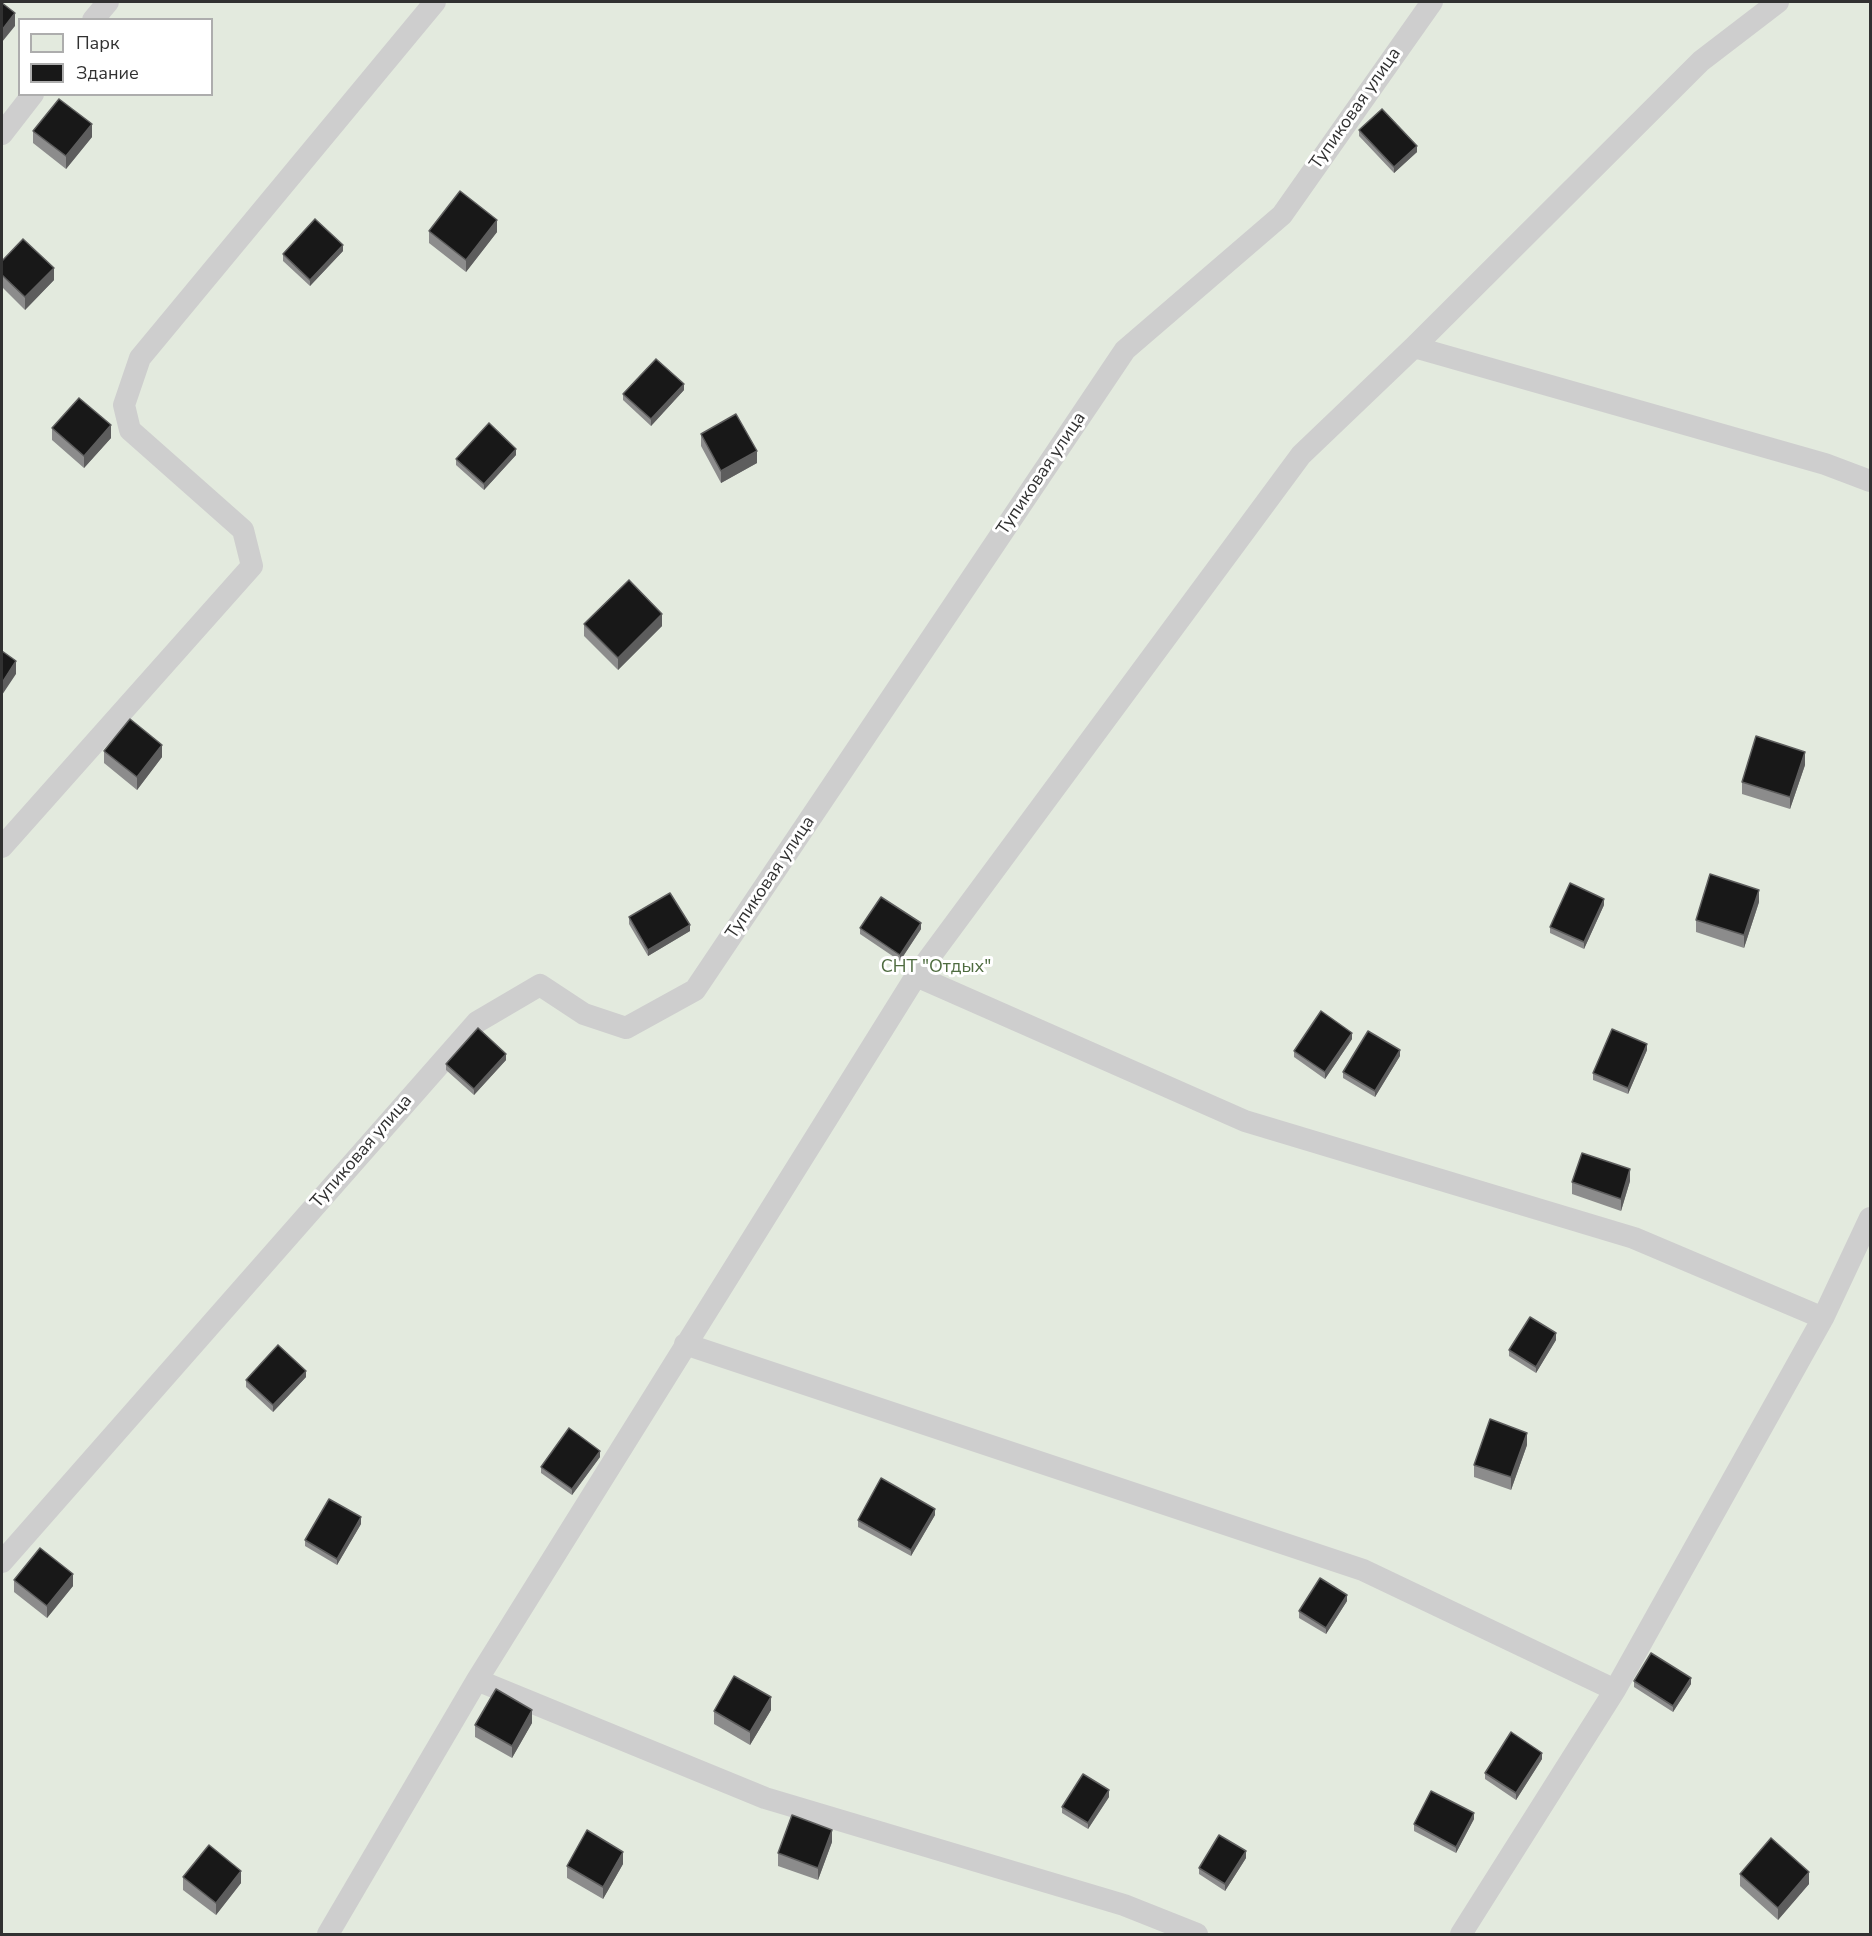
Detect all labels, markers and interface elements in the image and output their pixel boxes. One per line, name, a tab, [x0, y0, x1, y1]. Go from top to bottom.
legend	[18, 18, 213, 96]
text: Парк	[76, 31, 119, 55]
street label: Тупиковая улица	[1306, 44, 1406, 174]
text: Здание	[76, 61, 139, 85]
street label: Тупиковая улица	[993, 408, 1091, 540]
street label: Тупиковая улица	[722, 812, 820, 944]
park label: СНТ "Отдых"	[881, 957, 991, 979]
street label: Тупиковая улица	[307, 1091, 417, 1213]

